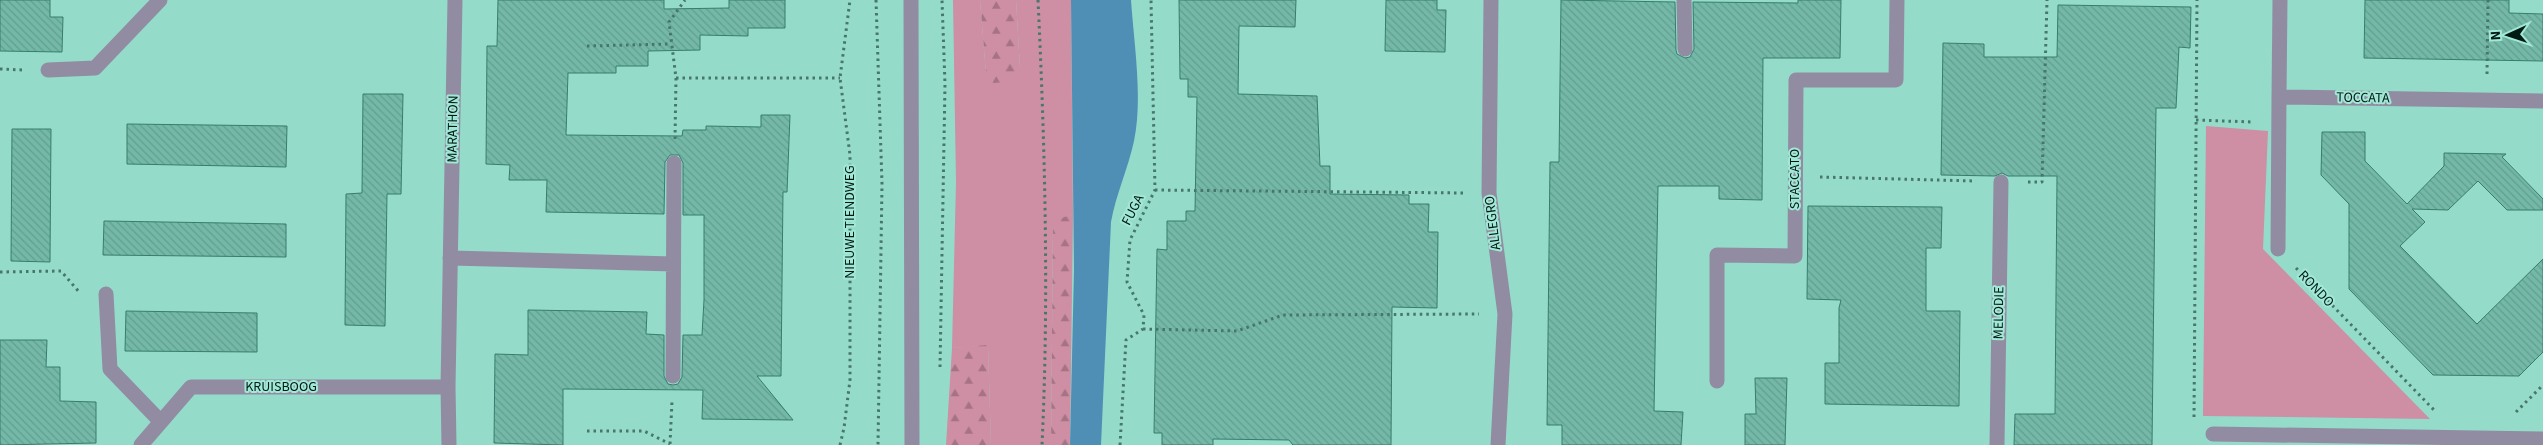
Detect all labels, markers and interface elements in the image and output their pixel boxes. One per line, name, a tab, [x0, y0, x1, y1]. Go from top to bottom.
north arrow	[2483, 10, 2533, 60]
text: N	[2486, 30, 2506, 41]
street label: TOCCATA	[2336, 88, 2390, 108]
street label: MARATHON	[442, 95, 464, 163]
street label: STACCATO	[1785, 149, 1805, 209]
street label: NIEUWE TIENDWEG	[840, 165, 860, 279]
street label: FUGA	[1117, 191, 1149, 229]
street label: ALLEGRO	[1480, 195, 1506, 251]
street label: RONDO	[2293, 266, 2339, 312]
street label: MELODIE	[1989, 286, 2009, 340]
street label: KRUISBOOG	[245, 377, 317, 397]

